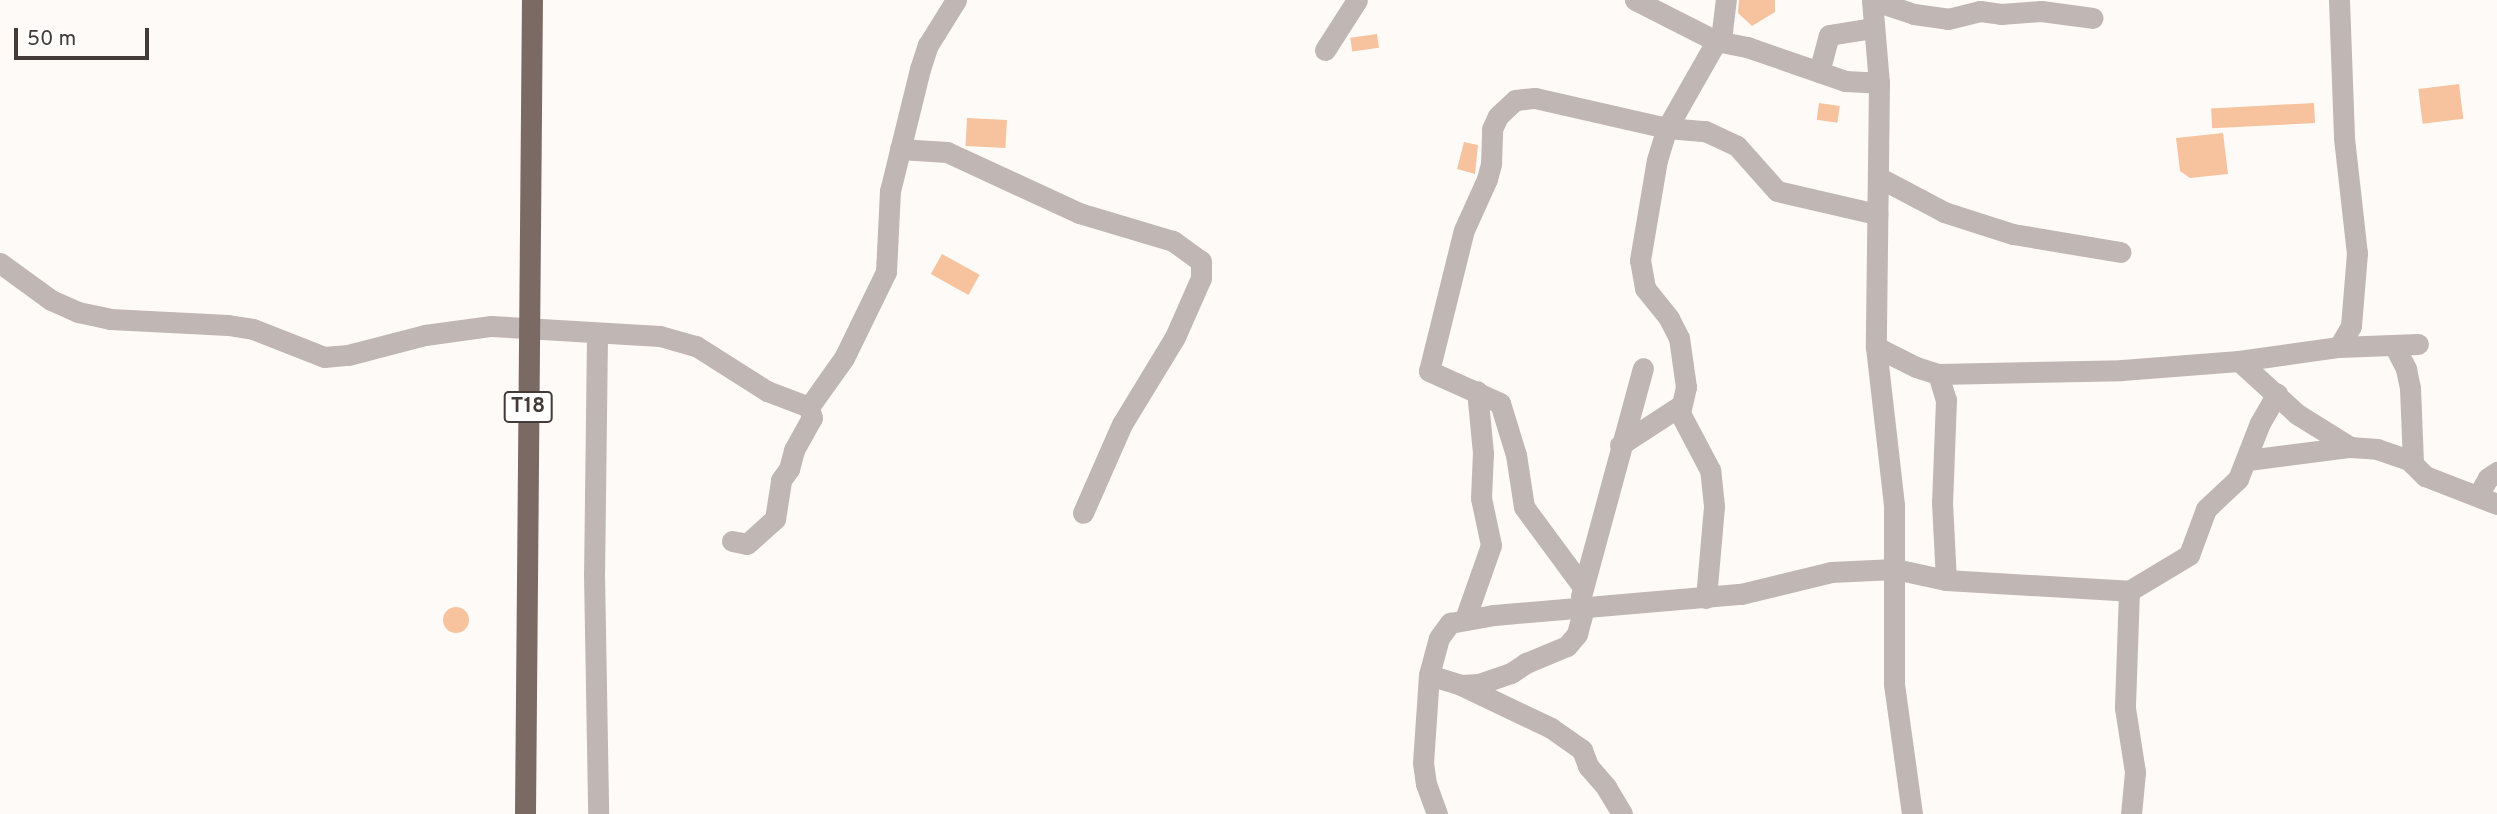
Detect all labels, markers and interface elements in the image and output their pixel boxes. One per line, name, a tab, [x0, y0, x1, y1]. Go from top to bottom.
scale bar	[18, 14, 152, 58]
text: 50 m	[27, 26, 76, 53]
road number: T18	[504, 390, 552, 424]

